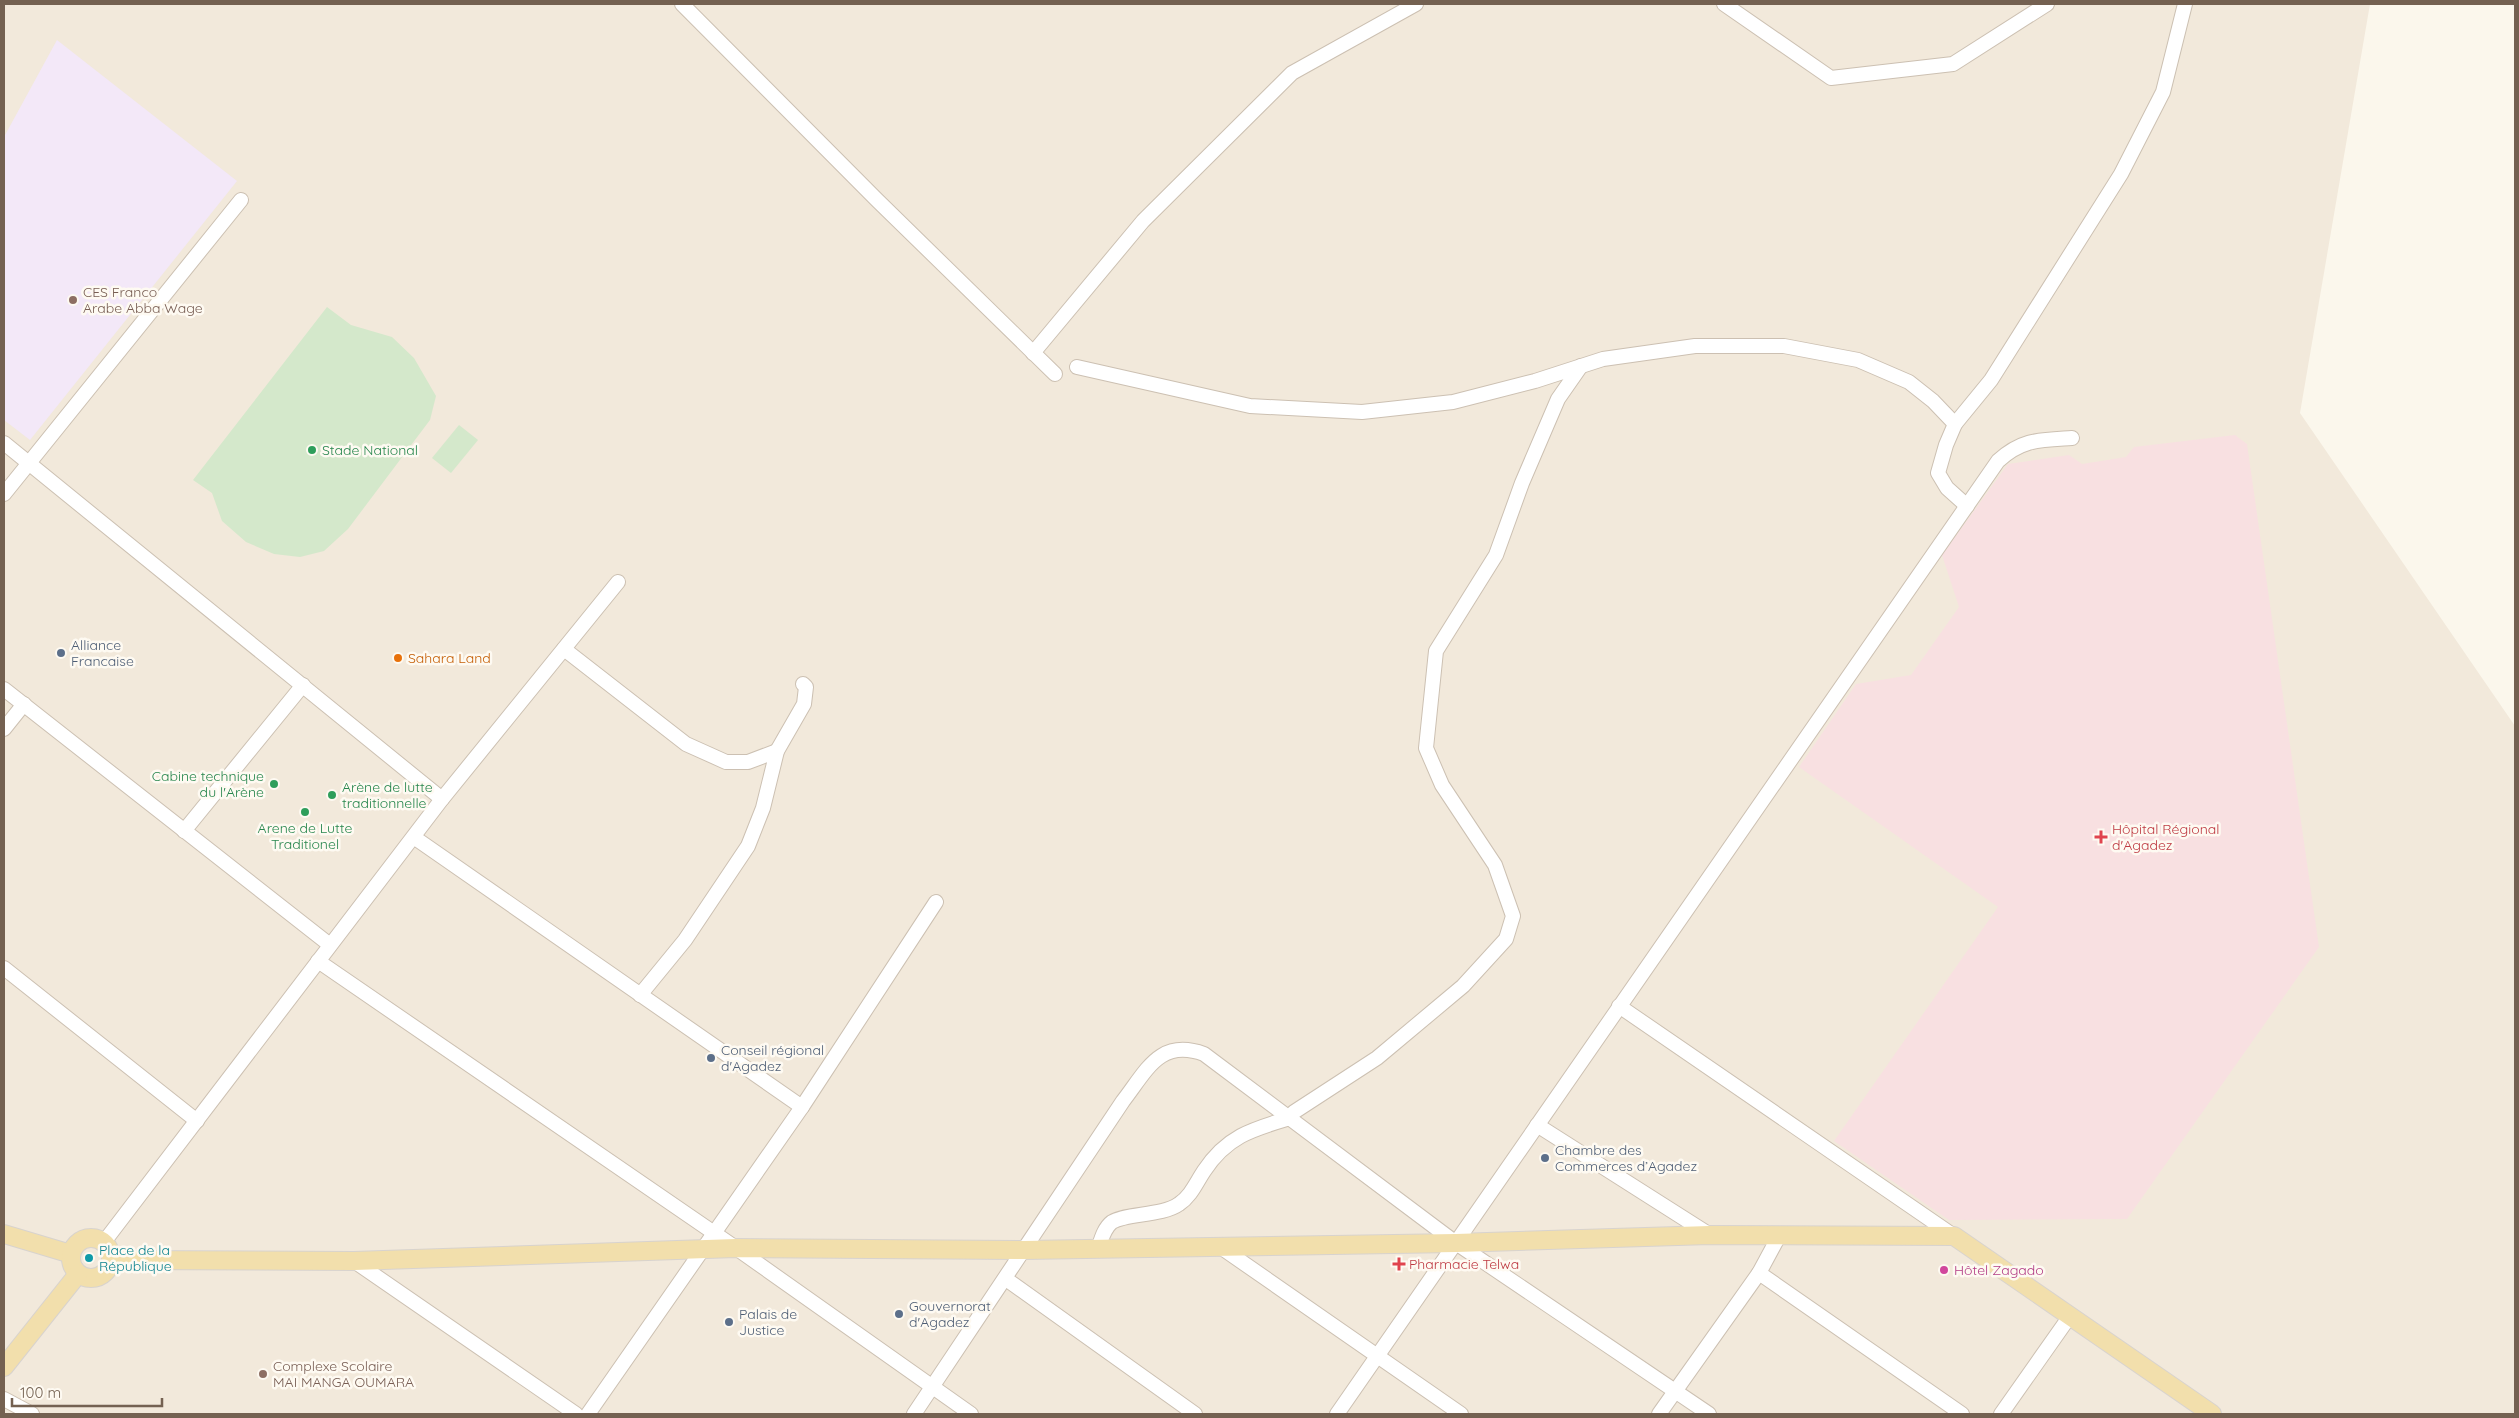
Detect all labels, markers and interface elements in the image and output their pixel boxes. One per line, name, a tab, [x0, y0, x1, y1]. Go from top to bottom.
place label: CES Franco Arabe Abba Wage	[83, 283, 203, 317]
marker: CES Franco Arabe Abba Wage	[67, 294, 79, 306]
place label: Stade National	[322, 441, 418, 459]
marker: Stade National	[306, 444, 318, 456]
place label: Alliance Francaise	[71, 636, 134, 670]
marker: Alliance Francaise	[55, 647, 67, 659]
place label: Sahara Land	[408, 649, 491, 667]
marker: Sahara Land	[392, 652, 404, 664]
place label: Cabine technique du l'Arène	[152, 767, 264, 801]
marker: Cabine technique du l'Arène	[268, 778, 280, 790]
place label: Arène de lutte traditionnelle	[342, 778, 433, 812]
marker: Arène de lutte traditionnelle	[326, 789, 338, 801]
marker: Arene de Lutte Traditionel	[299, 806, 311, 818]
place label: Arene de Lutte Traditionel	[258, 819, 353, 853]
place label: Hôpital Régional d'Agadez	[2112, 820, 2219, 854]
marker: Hôpital Régional d'Agadez	[2094, 830, 2108, 844]
place label: Conseil régional d'Agadez	[721, 1041, 824, 1075]
marker: Conseil régional d'Agadez	[705, 1052, 717, 1064]
place label: Chambre des Commerces d’Agadez	[1555, 1141, 1697, 1175]
marker: Chambre des Commerces d’Agadez	[1539, 1152, 1551, 1164]
place label: Place de la République	[99, 1241, 172, 1275]
marker: Place de la République	[83, 1252, 95, 1264]
place label: Pharmacie Telwa	[1409, 1255, 1519, 1273]
marker: Pharmacie Telwa	[1393, 1258, 1405, 1270]
place label: Hôtel Zagado	[1954, 1261, 2044, 1279]
marker: Hôtel Zagado	[1938, 1264, 1950, 1276]
place label: Gouvernorat d'Agadez	[909, 1297, 991, 1331]
place label: Palais de Justice	[739, 1305, 797, 1339]
marker: Gouvernorat d'Agadez	[893, 1308, 905, 1320]
marker: Palais de Justice	[723, 1316, 735, 1328]
place label: Complexe Scolaire MAI MANGA OUMARA	[273, 1357, 414, 1391]
marker: Complexe Scolaire MAI MANGA OUMARA	[257, 1368, 269, 1380]
scale bar	[12, 1376, 162, 1408]
text: 100 m	[20, 1383, 61, 1402]

